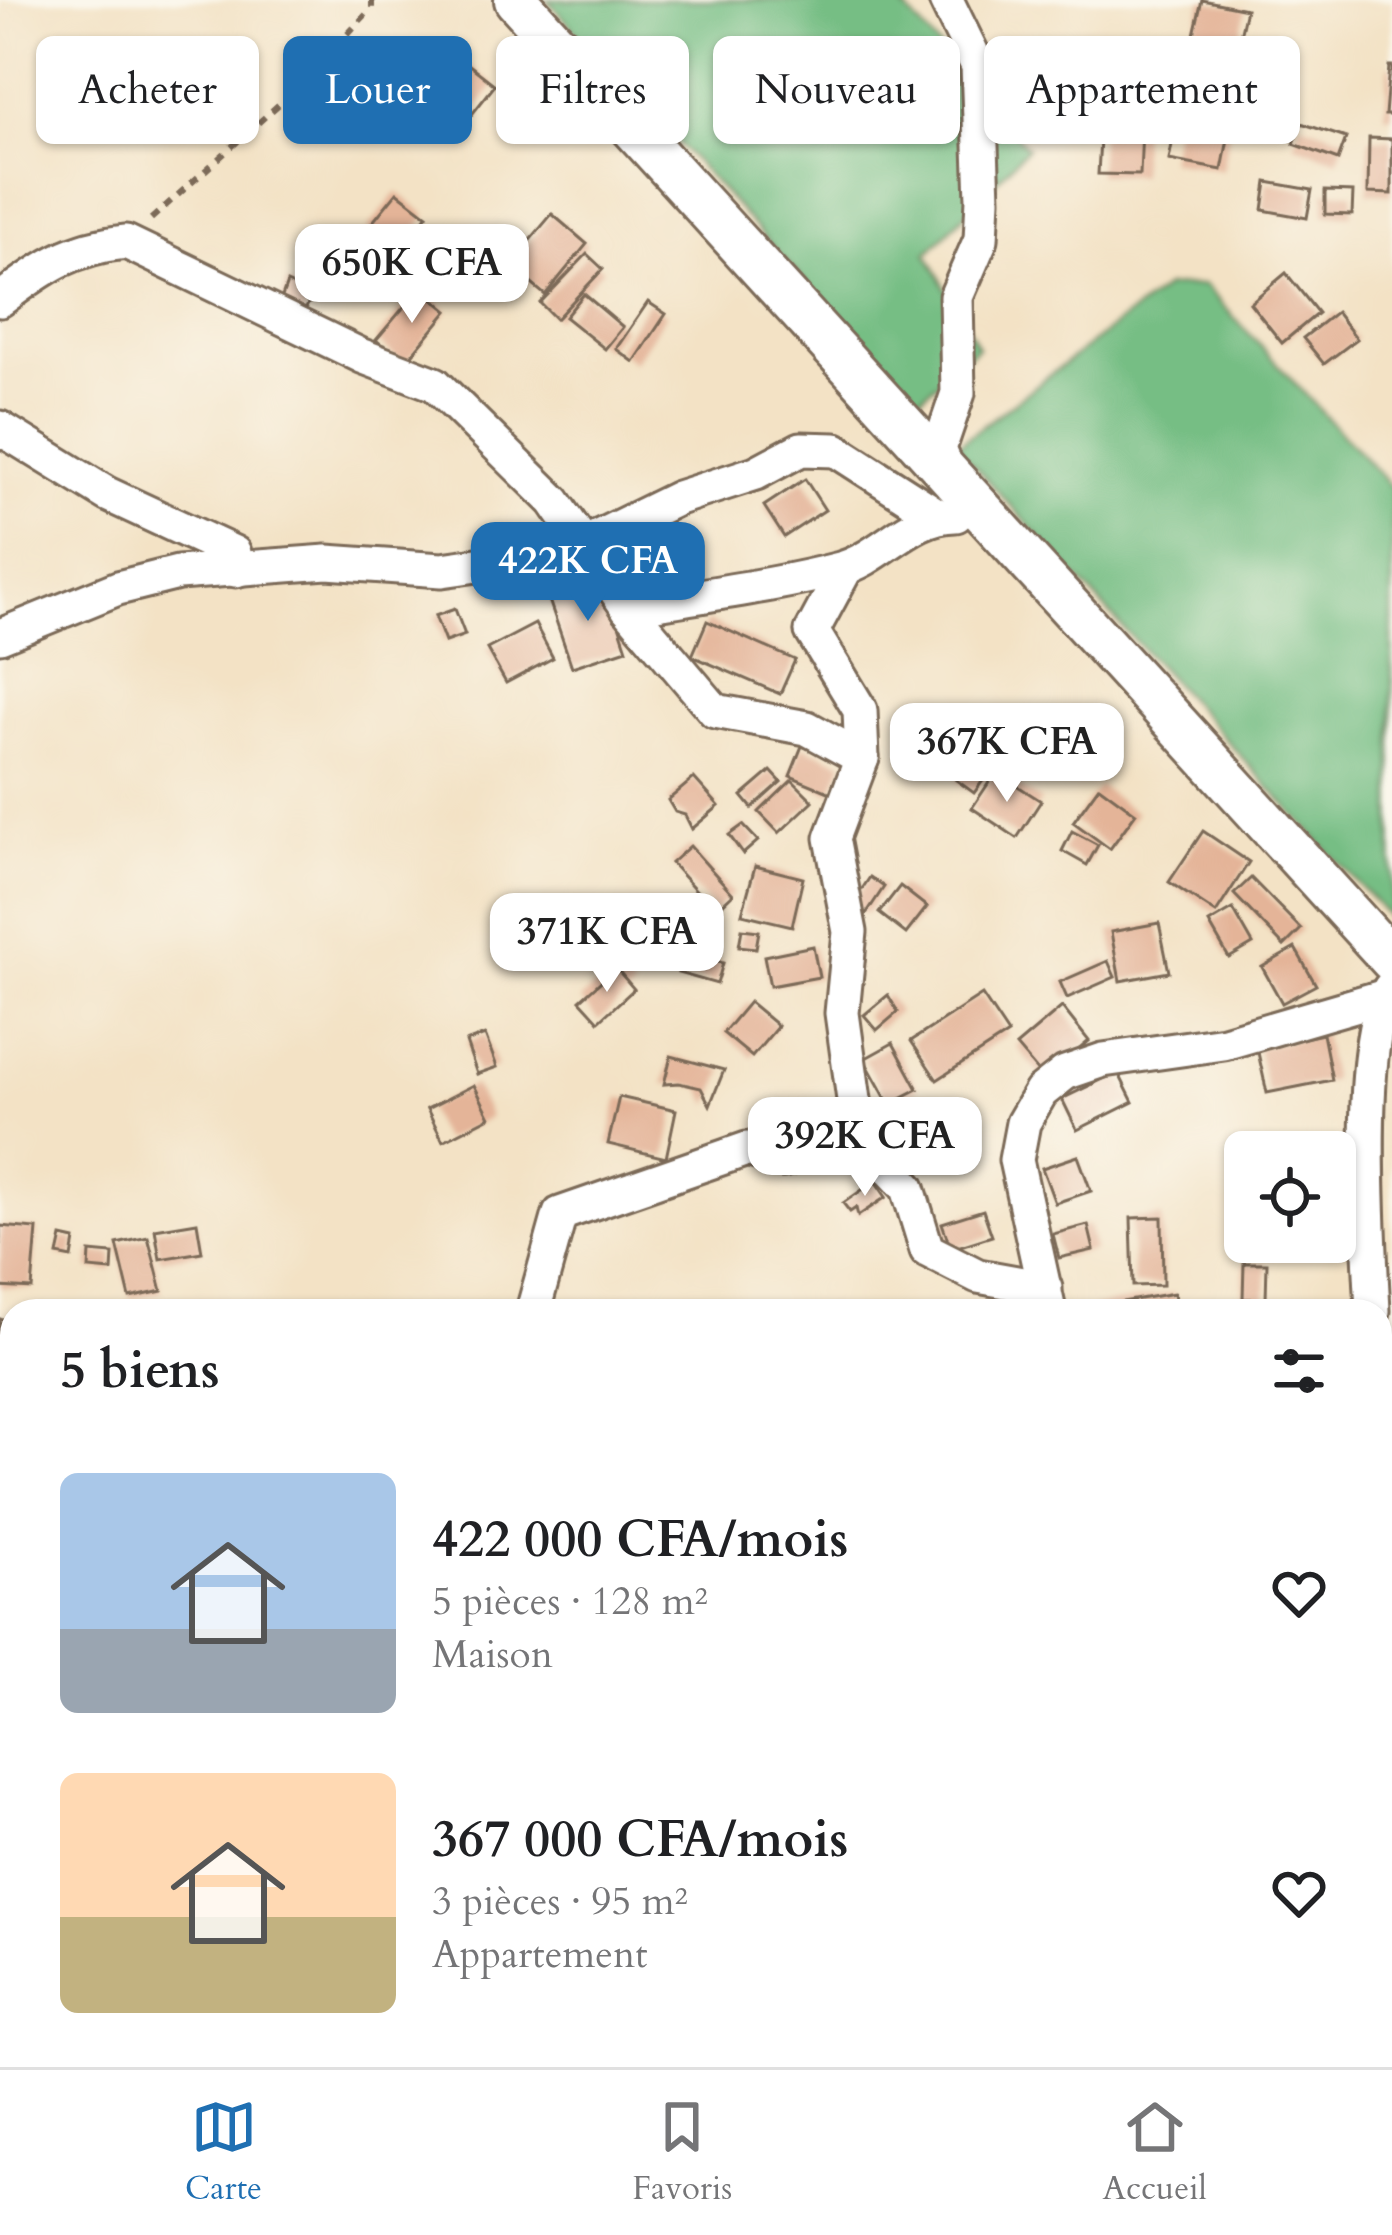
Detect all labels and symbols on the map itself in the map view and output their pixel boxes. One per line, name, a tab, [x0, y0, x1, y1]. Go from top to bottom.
pin: 650K CFA	[288, 224, 536, 326]
pin: 422K CFA	[464, 522, 712, 624]
pin: 367K CFA	[883, 703, 1131, 805]
pin: 371K CFA	[483, 893, 731, 995]
pin: 392K CFA	[741, 1097, 989, 1199]

